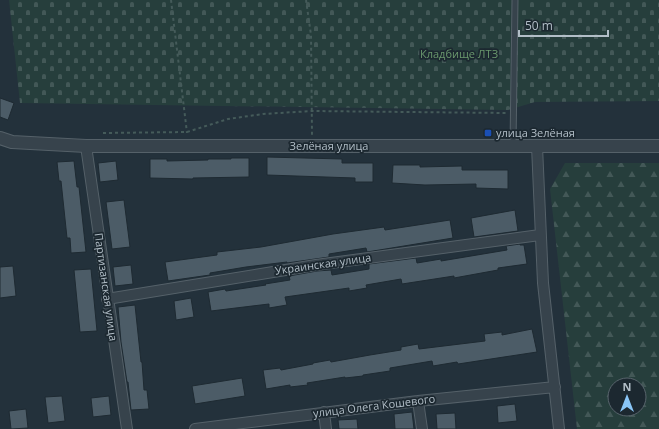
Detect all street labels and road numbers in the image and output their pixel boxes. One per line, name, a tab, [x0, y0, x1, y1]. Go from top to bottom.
street label: Зелёная улица	[290, 138, 368, 153]
street label: Партизанская улица	[91, 232, 122, 342]
street label: Украинская улица	[274, 249, 372, 278]
street label: улица Олега Кошевого	[312, 391, 436, 420]

